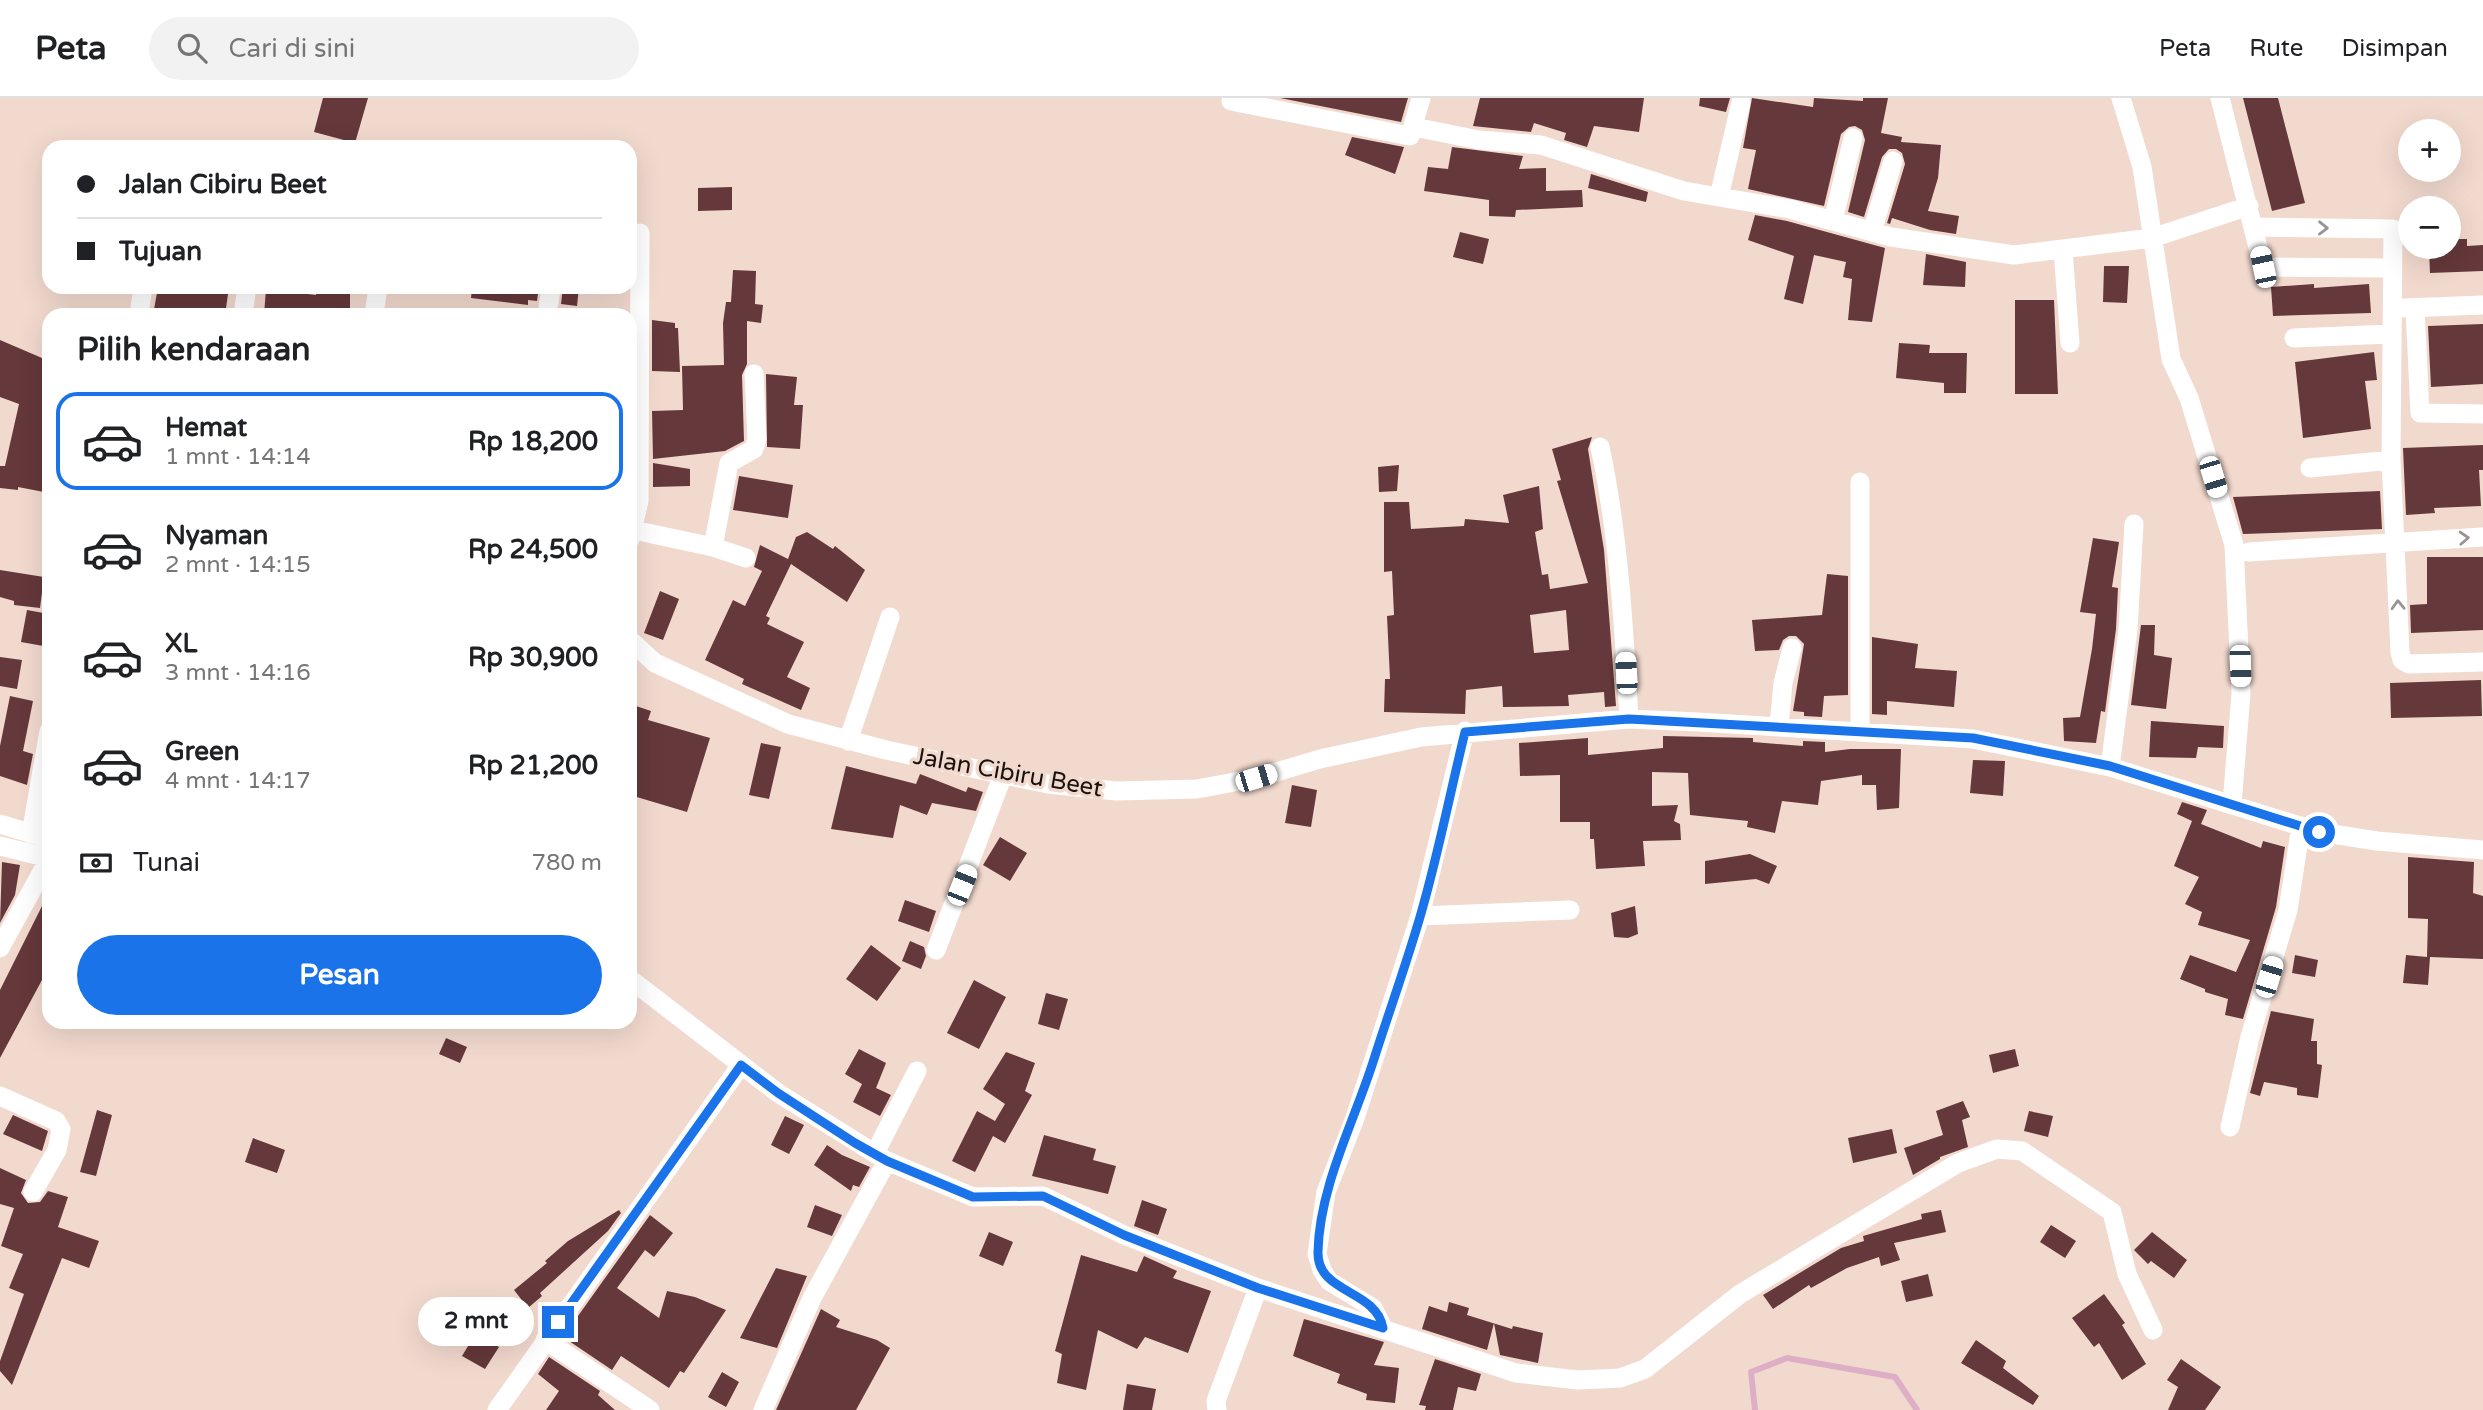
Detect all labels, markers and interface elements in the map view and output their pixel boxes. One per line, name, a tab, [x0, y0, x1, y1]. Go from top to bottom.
search box	[149, 17, 639, 80]
text: Peta	[35, 29, 107, 68]
icon: search	[173, 29, 211, 67]
text: Cari di sini	[229, 33, 355, 64]
text: Peta	[2159, 34, 2211, 63]
text: Rute	[2249, 34, 2303, 63]
text: Disimpan	[2341, 34, 2448, 63]
map controls	[2398, 119, 2461, 259]
button: +	[2398, 119, 2461, 182]
text: Jalan Cibiru Beet	[119, 169, 327, 200]
button: −	[2398, 196, 2461, 259]
one-way arrow	[2318, 220, 2329, 236]
text: Tujuan	[119, 236, 202, 267]
car	[2249, 244, 2278, 290]
text: Pilih kendaraan	[77, 331, 311, 369]
icon: car	[81, 410, 144, 473]
text: Hemat	[165, 412, 247, 443]
text: Rp 18,200	[468, 426, 598, 457]
text: 1 mnt · 14:14	[165, 443, 311, 471]
car	[2197, 454, 2230, 500]
icon: car	[81, 518, 144, 581]
text: Nyaman	[165, 520, 268, 551]
one-way arrow	[2459, 530, 2470, 545]
text: Rp 24,500	[468, 534, 598, 565]
text: 2 mnt · 14:15	[165, 551, 311, 579]
one-way arrow	[2391, 599, 2406, 610]
icon: car	[81, 626, 144, 689]
text: XL	[165, 628, 197, 659]
text: Rp 30,900	[468, 642, 598, 673]
car	[2229, 645, 2252, 687]
car	[1615, 651, 1638, 695]
text: 3 mnt · 14:16	[165, 659, 311, 687]
icon: car	[81, 734, 144, 797]
text: Green	[165, 736, 240, 767]
street label: Jalan Cibiru Beet	[911, 742, 1105, 803]
text: Rp 21,200	[468, 750, 598, 781]
car	[1233, 762, 1280, 794]
text: 4 mnt · 14:17	[165, 767, 311, 795]
route start	[2303, 816, 2335, 848]
icon: cash	[77, 844, 115, 882]
text: Tunai	[133, 847, 200, 878]
text: 780 m	[532, 849, 602, 877]
car	[945, 862, 980, 908]
button: Pesan	[77, 935, 602, 1015]
car	[2253, 954, 2286, 1000]
callout: 2 mnt	[418, 1298, 534, 1346]
route end	[542, 1306, 574, 1338]
text: 2 mnt	[444, 1307, 508, 1335]

